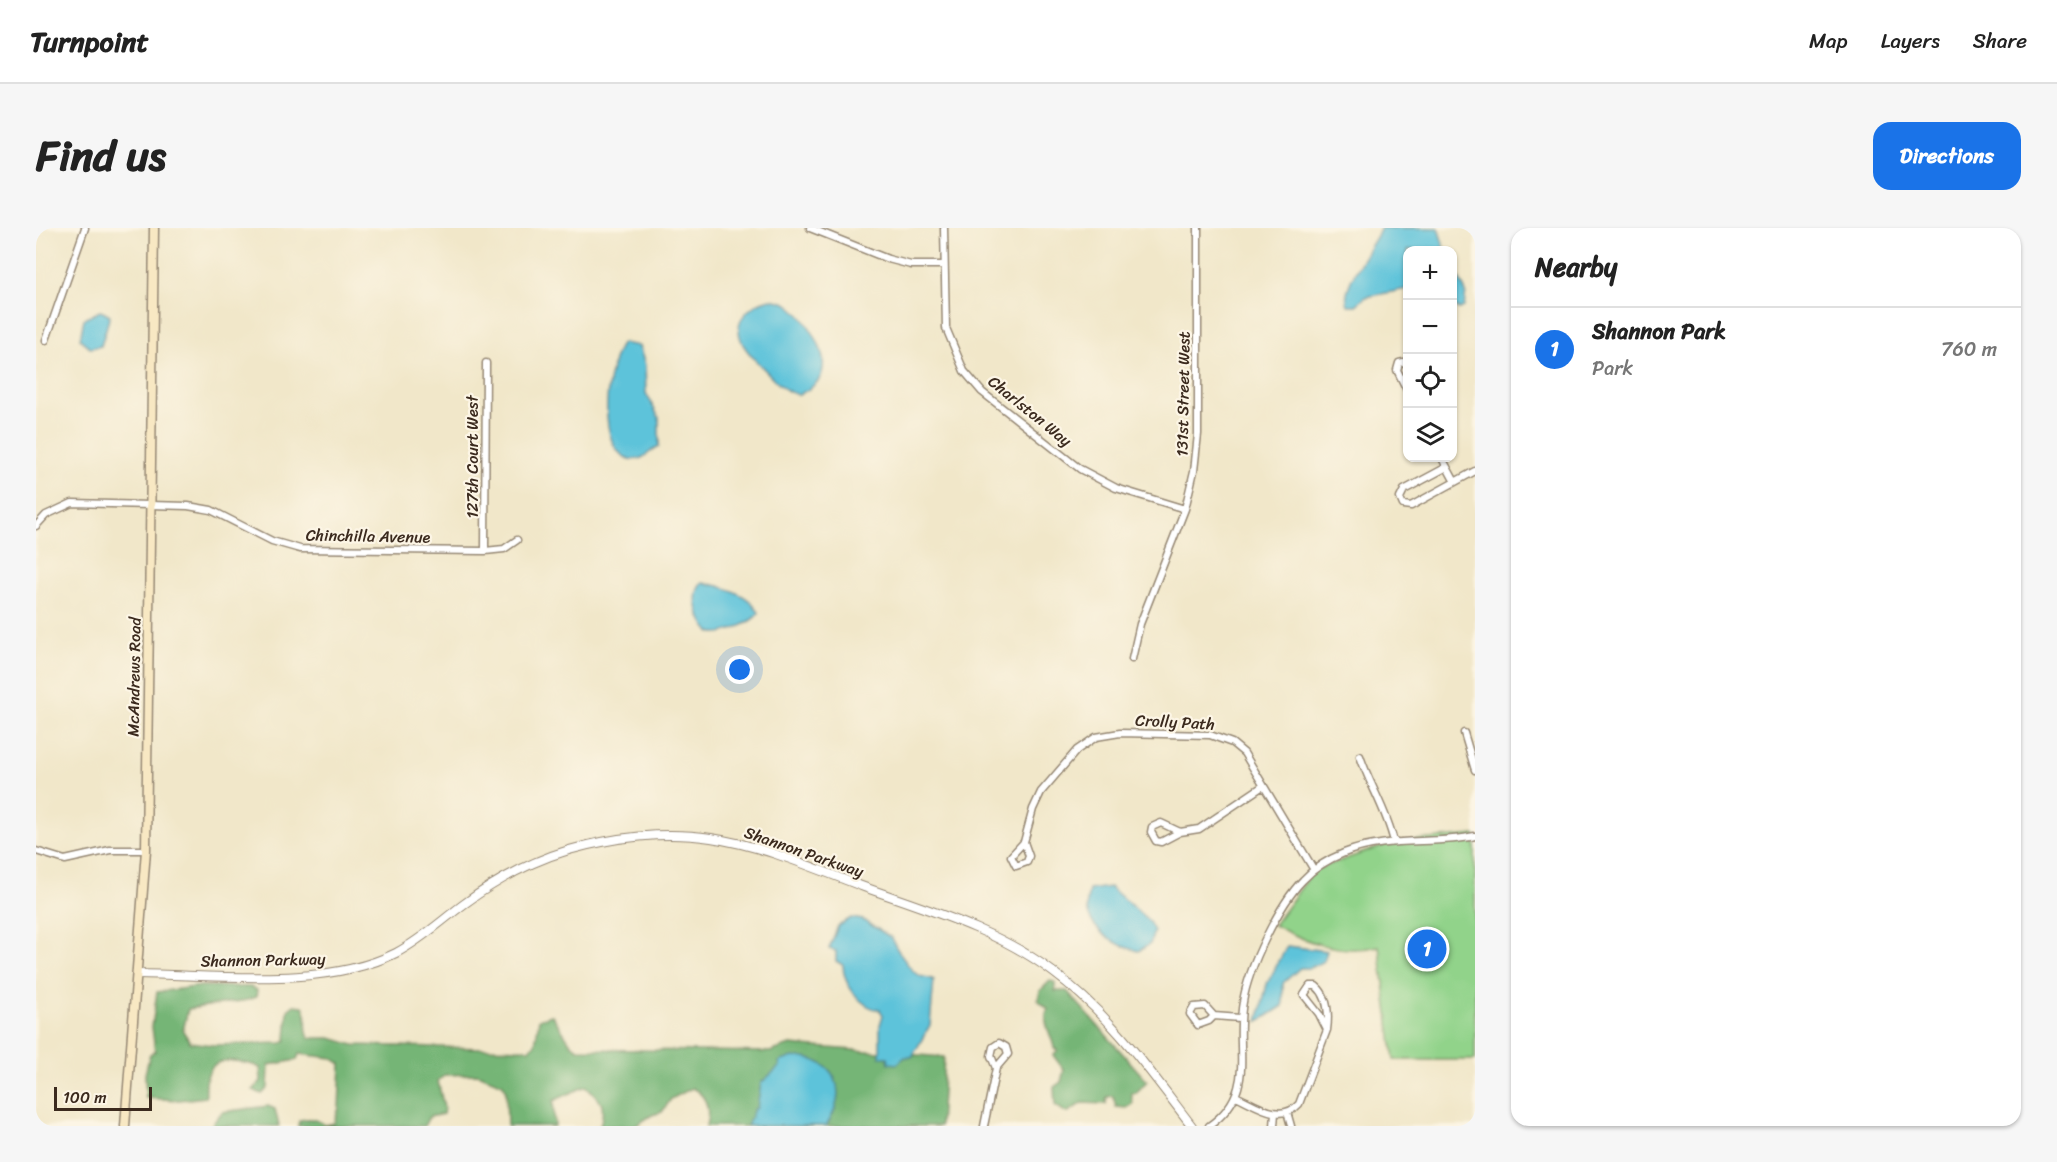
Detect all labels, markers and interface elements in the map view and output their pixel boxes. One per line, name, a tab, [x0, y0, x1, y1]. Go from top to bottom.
text: Turnpoint	[30, 17, 149, 66]
text: Map	[1809, 22, 1848, 60]
text: Layers	[1881, 22, 1940, 60]
text: Share	[1973, 22, 2027, 60]
text: Find us	[36, 119, 166, 193]
button: Directions	[1873, 122, 2021, 190]
text: Nearby	[1535, 244, 1617, 290]
map controls	[1403, 246, 1457, 462]
button: +	[1403, 246, 1457, 300]
button: −	[1403, 300, 1457, 354]
text: Shannon Park	[1592, 312, 1726, 351]
street label: 131st Street West	[1167, 331, 1199, 457]
text: 1	[1550, 332, 1559, 367]
text: 760 m	[1941, 332, 1997, 367]
text: Park	[1592, 351, 1633, 386]
button: locate	[1403, 354, 1457, 408]
street label: Charlston Way	[981, 368, 1079, 455]
street label: 127th Court West	[458, 395, 487, 519]
button: layers	[1403, 408, 1457, 462]
street label: Chinchilla Avenue	[305, 520, 431, 552]
street label: McAndrews Road	[118, 615, 150, 737]
your location	[725, 655, 754, 684]
street label: Crolly Path	[1135, 705, 1215, 739]
street label: Shannon Parkway	[740, 818, 868, 886]
pin: 1	[1408, 926, 1446, 972]
street label: Shannon Parkway	[200, 944, 326, 976]
text: 100 m	[63, 1083, 107, 1112]
scale bar	[54, 1084, 152, 1112]

